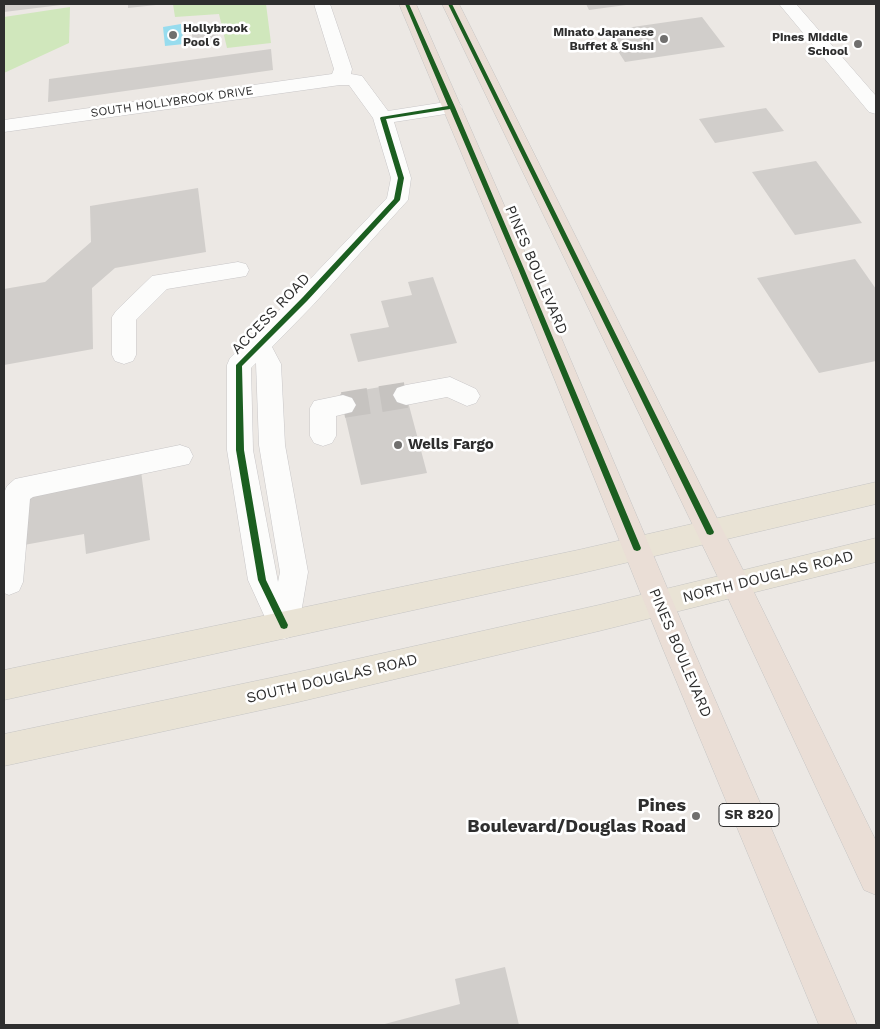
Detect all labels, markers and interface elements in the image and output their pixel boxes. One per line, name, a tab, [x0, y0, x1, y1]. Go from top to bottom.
place label: Hollybrook Pool 6	[183, 21, 248, 49]
place label: Minato Japanese Buffet & Sushi	[553, 25, 654, 53]
marker: Hollybrook Pool 6	[167, 29, 179, 41]
place label: Pines Middle School	[772, 30, 848, 58]
marker: Minato Japanese Buffet & Sushi	[658, 33, 670, 45]
marker: Pines Middle School	[852, 38, 864, 50]
street label: SOUTH HOLLYBROOK DRIVE	[90, 83, 254, 121]
street label: PINES BOULEVARD	[501, 203, 571, 337]
street label: ACCESS ROAD	[228, 270, 314, 358]
place label: Wells Fargo	[408, 436, 494, 454]
marker: Wells Fargo	[392, 439, 404, 451]
street label: NORTH DOUGLAS ROAD	[681, 547, 855, 607]
street label: PINES BOULEVARD	[645, 586, 715, 720]
street label: SOUTH DOUGLAS ROAD	[245, 651, 419, 707]
place label: Pines Boulevard/Douglas Road	[467, 795, 686, 838]
road number: SR 820	[719, 804, 779, 826]
marker: Pines Boulevard/Douglas Road	[690, 810, 702, 822]

